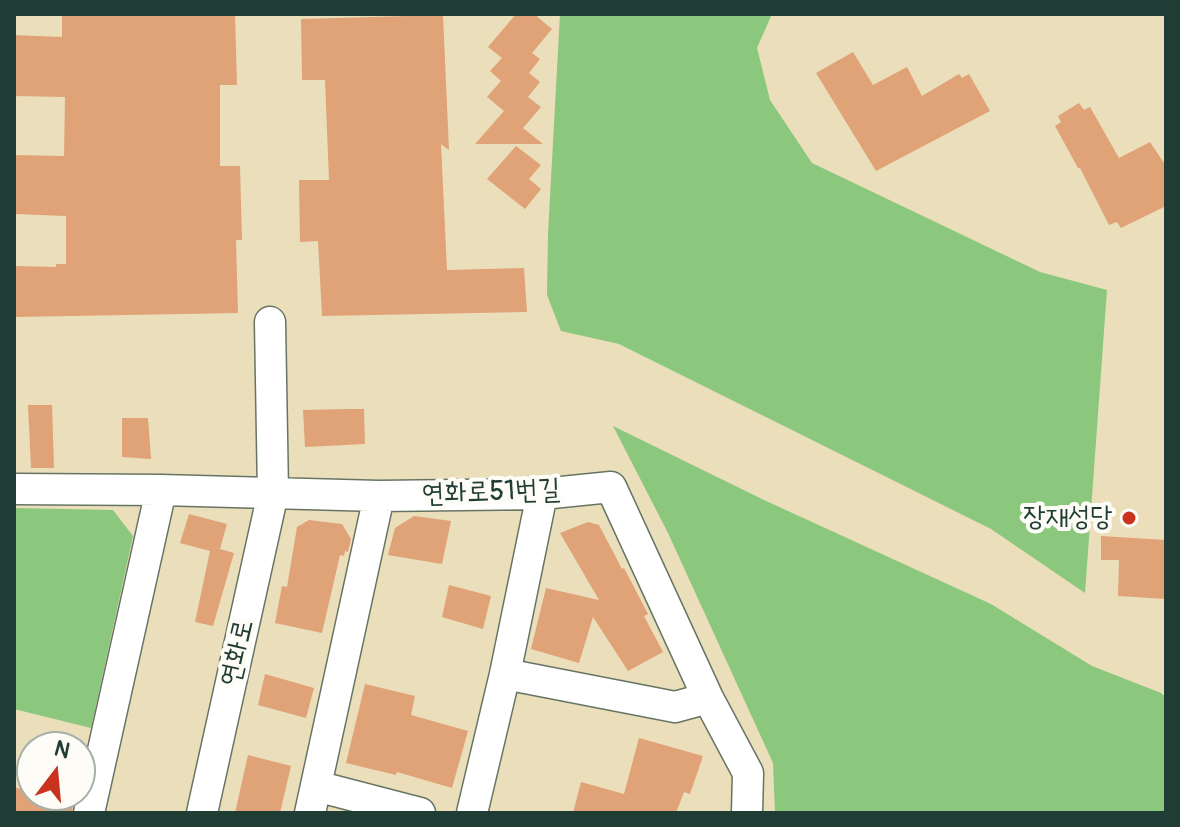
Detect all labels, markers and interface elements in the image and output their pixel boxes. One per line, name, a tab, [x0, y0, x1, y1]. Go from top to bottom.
street label: 연화로51번길	[421, 474, 561, 512]
place label: 장재성당	[1023, 501, 1113, 535]
marker: 장재성당	[1120, 509, 1138, 527]
street label: 연화로	[214, 616, 262, 690]
north arrow	[16, 731, 96, 811]
text: N	[51, 734, 73, 765]

